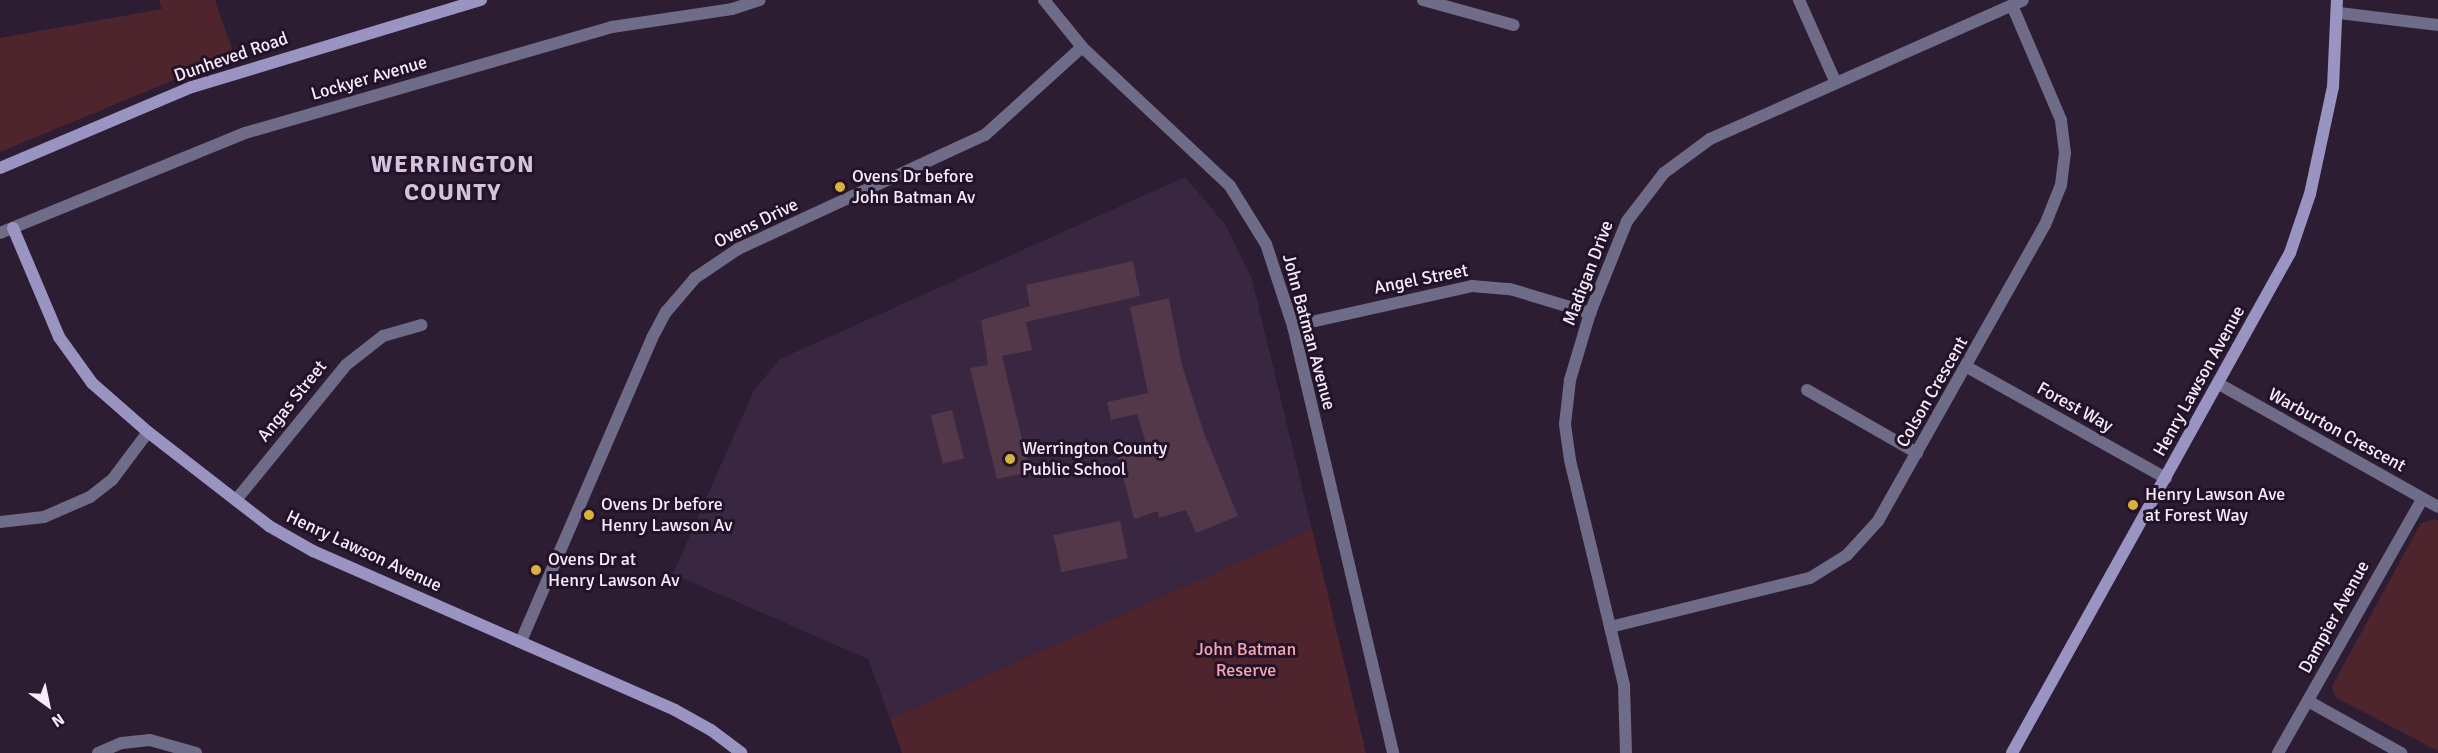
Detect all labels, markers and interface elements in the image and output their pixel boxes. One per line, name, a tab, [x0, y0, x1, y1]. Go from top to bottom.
street label: Dunheved Road	[171, 27, 291, 87]
street label: Lockyer Avenue	[308, 51, 430, 105]
district label: WERRINGTON COUNTY	[371, 151, 535, 207]
place label: Ovens Dr before John Batman Av	[852, 166, 975, 208]
marker: Ovens Dr before John Batman Av	[833, 180, 847, 194]
street label: Ovens Drive	[711, 193, 801, 253]
street label: Madigan Drive	[1558, 217, 1618, 329]
street label: John Batman Avenue	[1278, 252, 1340, 412]
street label: Angel Street	[1372, 259, 1470, 299]
street label: Henry Lawson Avenue	[2149, 302, 2249, 460]
street label: Colson Crescent	[1892, 333, 1972, 451]
street label: Angas Street	[253, 356, 331, 446]
street label: Forest Way	[2033, 377, 2117, 437]
street label: Warburton Crescent	[2265, 383, 2409, 477]
place label: Werrington County Public School	[1022, 438, 1167, 480]
marker: Werrington County Public School	[1003, 452, 1017, 466]
place label: Henry Lawson Ave at Forest Way	[2145, 484, 2285, 526]
place label: Ovens Dr before Henry Lawson Av	[601, 494, 732, 536]
marker: Henry Lawson Ave at Forest Way	[2126, 498, 2140, 512]
street label: Henry Lawson Avenue	[283, 506, 445, 596]
marker: Ovens Dr before Henry Lawson Av	[582, 508, 596, 522]
place label: Ovens Dr at Henry Lawson Av	[548, 549, 679, 592]
street label: Dampier Avenue	[2294, 557, 2374, 677]
marker: Ovens Dr at Henry Lawson Av	[529, 563, 543, 577]
park label: John Batman Reserve	[1196, 639, 1296, 682]
north arrow	[18, 675, 78, 735]
text: N	[48, 709, 68, 732]

